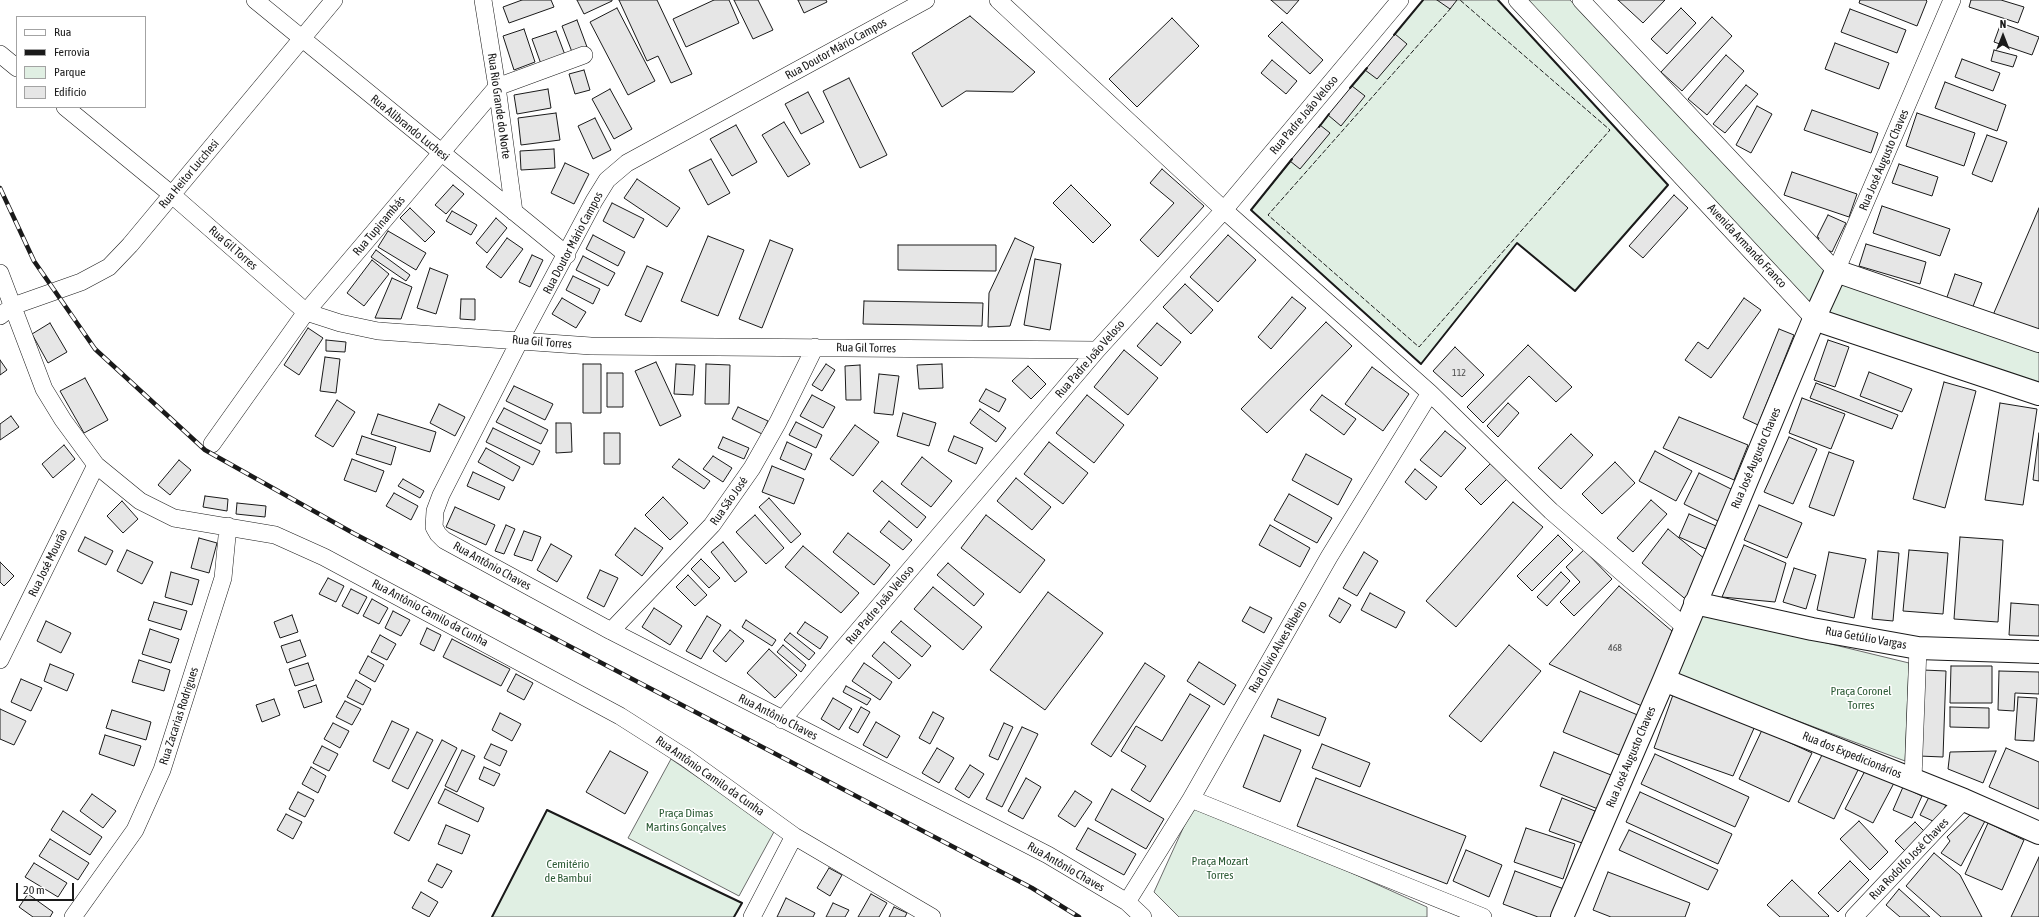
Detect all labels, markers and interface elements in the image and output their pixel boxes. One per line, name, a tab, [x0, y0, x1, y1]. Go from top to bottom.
street label: Rua Doutor Mário Campos	[783, 15, 889, 83]
legend	[16, 16, 146, 108]
north arrow	[1983, 16, 2023, 56]
text: N	[2000, 18, 2006, 30]
text: Rua	[54, 25, 71, 39]
text: Ferrovia	[54, 45, 90, 59]
street label: Rua Rio Grande do Norte	[484, 52, 514, 160]
text: Parque	[54, 65, 86, 79]
street label: Rua Padre João Veloso	[1267, 73, 1341, 157]
text: Edifício	[54, 85, 86, 99]
street label: Rua Alibrando Luchesi	[368, 92, 452, 164]
street label: Rua José Augusto Chaves	[1856, 107, 1912, 213]
street label: Rua Heitor Lucchesi	[156, 136, 222, 212]
street label: Rua Doutor Mário Campos	[540, 189, 606, 297]
street label: Rua Tupinambás	[350, 193, 408, 259]
street label: Avenida Armando Franco	[1704, 201, 1790, 291]
street label: Rua Gil Torres	[206, 223, 260, 273]
street label: Rua Padre João Veloso	[1052, 317, 1128, 401]
street label: Rua Gil Torres	[512, 332, 572, 352]
street label: Rua Gil Torres	[836, 340, 896, 356]
house number: 112	[1452, 367, 1466, 379]
street label: Rua José Augusto Chaves	[1728, 405, 1784, 511]
street label: Rua São José	[707, 474, 751, 528]
street label: Rua José Mourão	[25, 527, 71, 599]
street label: Rua Antônio Chaves	[451, 539, 533, 593]
street label: Rua Padre João Veloso	[843, 563, 917, 647]
street label: Rua Antônio Camilo da Cunha	[369, 576, 491, 650]
street label: Rua Olívio Alves Ribeiro	[1246, 598, 1310, 696]
street label: Rua Getúlio Vargas	[1824, 624, 1908, 652]
house number: 468	[1608, 642, 1622, 654]
street label: Rua Zacarias Rodrigues	[156, 665, 202, 767]
park label: Praça Coronel Torres	[1830, 684, 1892, 712]
street label: Rua Antônio Chaves	[736, 691, 820, 743]
street label: Rua José Augusto Chaves	[1603, 704, 1659, 810]
street label: Rua dos Expedicionários	[1800, 728, 1904, 782]
street label: Rua Antônio Camilo da Cunha	[653, 733, 767, 819]
park label: Praça Dimas Martins Gonçalves	[646, 806, 726, 834]
street label: Rua Rodolfo José Chaves	[1866, 815, 1952, 903]
street label: Rua Antônio Chaves	[1025, 839, 1107, 895]
park label: Praça Mozart Torres	[1192, 854, 1248, 882]
park label: Cemitério de Bambuí	[545, 857, 591, 885]
scale bar	[18, 875, 76, 901]
text: 20 m	[23, 883, 45, 897]

